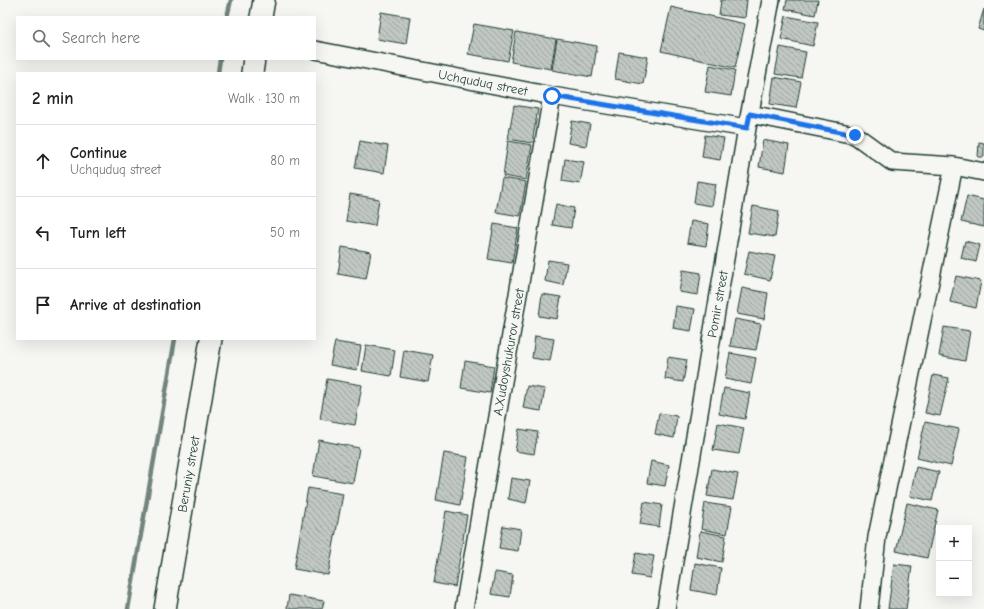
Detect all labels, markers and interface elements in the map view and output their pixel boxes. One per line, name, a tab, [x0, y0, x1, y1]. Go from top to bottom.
search box	[16, 16, 316, 60]
icon: search	[30, 27, 52, 49]
text: Search here	[62, 29, 140, 47]
street label: Uchquduq street	[437, 66, 530, 99]
route start	[543, 87, 561, 105]
text: 2 min	[32, 89, 73, 108]
text: Walk · 130 m	[228, 91, 300, 106]
route end	[846, 126, 864, 144]
text: Continue	[70, 144, 127, 162]
icon: ahead	[32, 150, 54, 172]
text: 80 m	[270, 153, 300, 168]
text: Uchquduq street	[70, 162, 161, 177]
icon: left	[32, 222, 54, 244]
text: Turn left	[70, 224, 126, 242]
text: 50 m	[270, 225, 300, 240]
street label: Pomir street	[704, 268, 731, 339]
street label: A.Xudoyshukurov street	[490, 286, 527, 417]
icon: arrive	[32, 294, 54, 316]
text: Arrive at destination	[70, 296, 201, 314]
street label: Beruniy street	[174, 433, 203, 514]
map controls	[936, 525, 972, 597]
button: +	[936, 525, 972, 561]
button: −	[936, 561, 972, 597]

